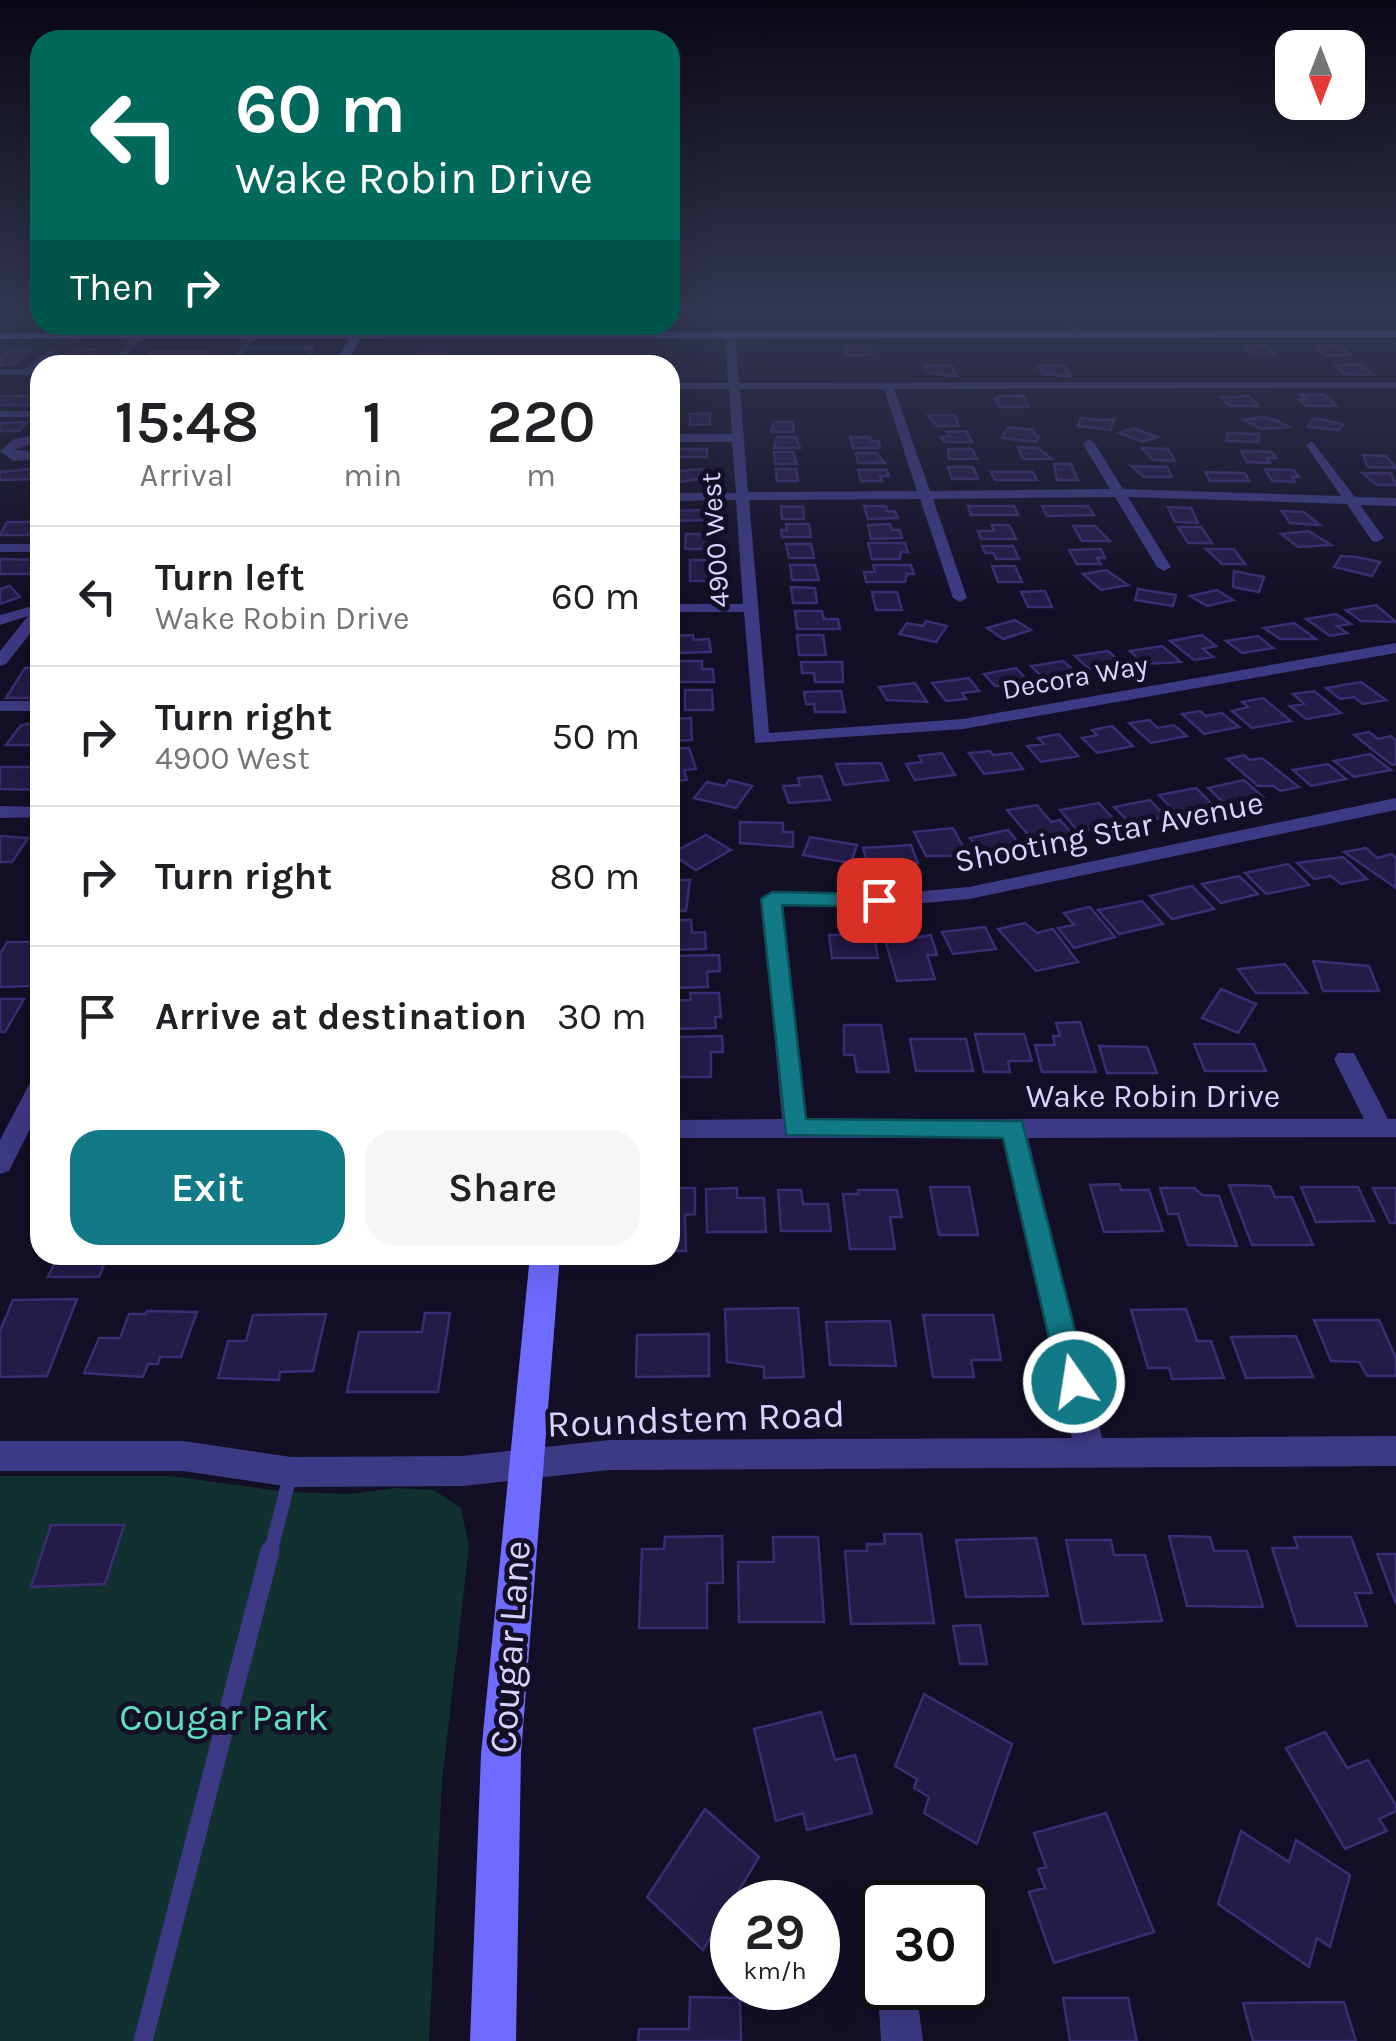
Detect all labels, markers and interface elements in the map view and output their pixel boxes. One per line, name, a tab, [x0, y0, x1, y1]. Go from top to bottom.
north arrow	[1275, 30, 1365, 120]
map controls	[1275, 30, 1365, 120]
text: 60 m	[235, 68, 406, 150]
icon: left	[70, 70, 200, 200]
text: Wake Robin Drive	[235, 152, 593, 204]
icon: right	[174, 260, 229, 315]
text: Then	[70, 265, 154, 310]
text: 15:48	[114, 387, 259, 457]
text: 1	[362, 387, 383, 457]
text: 220	[487, 387, 596, 457]
text: Arrival	[140, 457, 234, 494]
text: min	[343, 457, 402, 494]
text: m	[526, 457, 556, 494]
street label: 4900 West	[694, 471, 736, 609]
text: Turn left	[155, 555, 305, 600]
icon: left	[70, 569, 125, 624]
text: 60 m	[551, 574, 640, 619]
text: Wake Robin Drive	[155, 600, 410, 637]
street label: Decora Way	[1000, 648, 1150, 706]
text: Turn right	[155, 695, 332, 740]
icon: right	[70, 709, 125, 764]
text: 50 m	[551, 714, 640, 759]
text: 4900 West	[155, 740, 310, 777]
street label: Shooting Star Avenue	[952, 784, 1266, 880]
icon: right	[70, 849, 125, 904]
text: Turn right	[155, 854, 332, 899]
text: 80 m	[550, 854, 640, 899]
pin	[837, 858, 922, 943]
icon: arrive	[852, 873, 907, 928]
icon: arrive	[70, 989, 125, 1044]
text: Arrive at destination	[155, 994, 527, 1039]
text: 30 m	[557, 994, 646, 1039]
street label: Wake Robin Drive	[1026, 1078, 1280, 1115]
button: Exit	[70, 1130, 345, 1245]
button: Share	[365, 1130, 640, 1245]
position arrow	[1022, 1330, 1126, 1434]
street label: Roundstem Road	[546, 1391, 846, 1447]
street label: Cougar Lane	[480, 1539, 540, 1755]
park label: Cougar Park	[119, 1695, 329, 1740]
speed limit sign: 30	[860, 1880, 990, 2010]
text: 29	[745, 1903, 805, 1962]
text: km/h	[743, 1956, 807, 1985]

